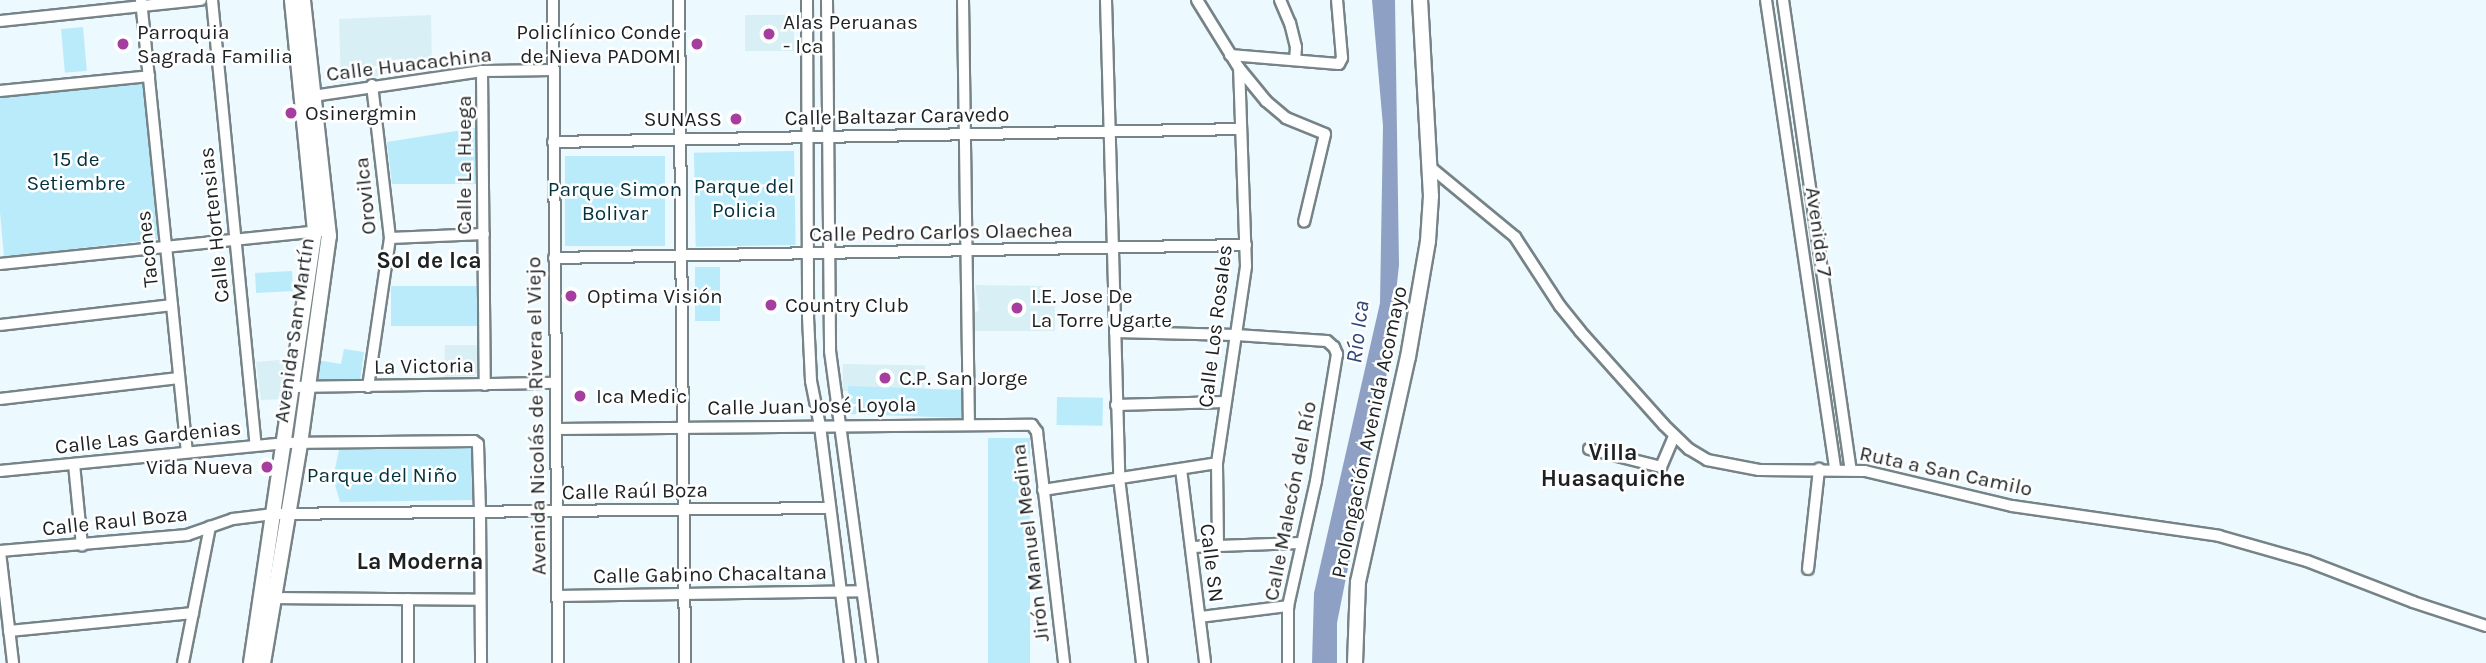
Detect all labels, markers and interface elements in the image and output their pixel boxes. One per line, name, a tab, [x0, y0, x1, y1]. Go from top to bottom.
place label: Alas Peruanas - Ica	[783, 9, 918, 59]
place label: Parroquia Sagrada Familia	[137, 19, 293, 69]
place label: Policlínico Conde de Nieva PADOMI	[516, 19, 681, 69]
marker: Alas Peruanas - Ica	[761, 26, 777, 42]
marker: Policlínico Conde de Nieva PADOMI	[687, 34, 707, 54]
marker: Parroquia Sagrada Familia	[115, 36, 131, 52]
street label: Calle Huacachina	[325, 41, 493, 87]
street label: Calle La Huega	[451, 95, 477, 235]
place label: Osinergmin	[305, 100, 417, 126]
street label: Calle Baltazar Caravedo	[784, 101, 1010, 131]
marker: Osinergmin	[283, 105, 299, 121]
place label: SUNASS	[644, 106, 722, 132]
marker: SUNASS	[728, 111, 744, 127]
park label: 15 de Setiembre	[27, 146, 125, 196]
street label: Calle Hortensias	[193, 146, 235, 304]
street label: Orovilca	[348, 156, 382, 236]
park label: Parque del Policia	[694, 173, 794, 223]
park label: Parque Simon Bolivar	[548, 176, 682, 226]
street label: Avenida 7	[1800, 185, 1838, 279]
street label: Tacones	[130, 209, 164, 289]
street label: Calle Pedro Carlos Olaechea	[809, 217, 1073, 247]
street label: Avenida San Martín	[269, 236, 319, 424]
street label: Calle Los Rosales	[1193, 243, 1237, 409]
district label: Sol de Ica	[376, 247, 482, 275]
street label: Avenida Nicolás de Rivera el Viejo	[521, 256, 551, 576]
place label: Optima Visión	[587, 283, 723, 309]
place label: I.E. Jose De La Torre Ugarte	[1031, 283, 1172, 333]
street label: Prolongación Avenida Acomayo	[1326, 284, 1412, 580]
marker: Optima Visión	[561, 286, 581, 306]
place label: Country Club	[785, 292, 909, 318]
marker: Country Club	[763, 297, 779, 313]
water label: Río Ica	[1340, 299, 1376, 365]
marker: I.E. Jose De La Torre Ugarte	[1009, 300, 1025, 316]
street label: La Victoria	[374, 353, 474, 379]
place label: C.P. San Jorge	[899, 365, 1028, 391]
marker: C.P. San Jorge	[877, 370, 893, 386]
place label: Ica Medic	[596, 383, 687, 409]
marker: Ica Medic	[570, 386, 590, 406]
street label: Calle Juan José Loyola	[707, 392, 917, 420]
street label: Calle Malecón del Río	[1258, 399, 1322, 603]
street label: Calle Las Gardenias	[54, 415, 242, 459]
district label: Villa Huasaquiche	[1541, 439, 1685, 493]
street label: Ruta a San Camilo	[1857, 440, 2035, 502]
street label: Jirón Manuel Medina	[1005, 443, 1055, 643]
place label: Vida Nueva	[146, 454, 253, 480]
marker: Vida Nueva	[259, 459, 275, 475]
park label: Parque del Niño	[307, 462, 457, 488]
street label: Calle Raúl Boza	[562, 477, 708, 505]
street label: Calle Raul Boza	[41, 501, 189, 541]
street label: Calle SN	[1195, 522, 1229, 604]
district label: La Moderna	[357, 548, 483, 576]
street label: Calle Gabino Chacaltana	[593, 559, 827, 589]

